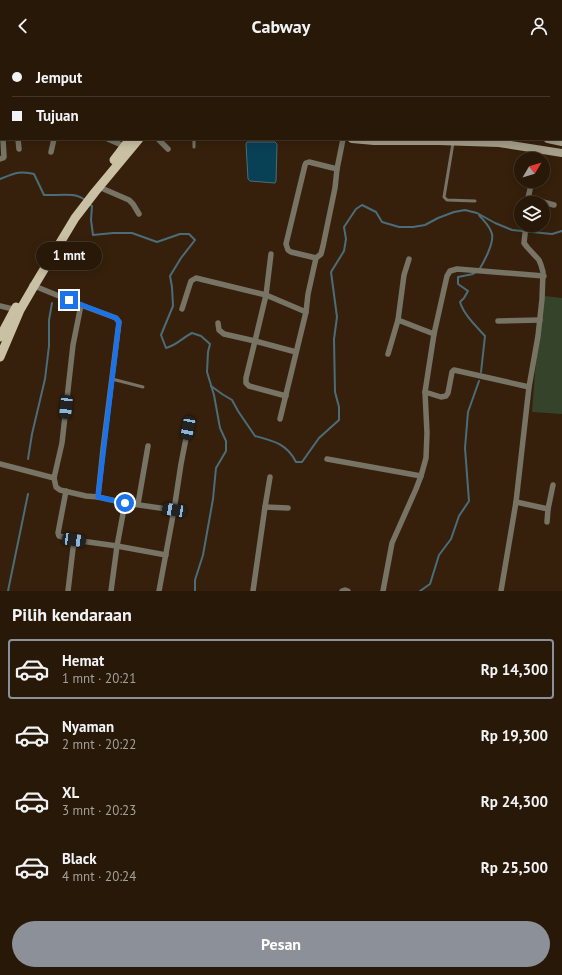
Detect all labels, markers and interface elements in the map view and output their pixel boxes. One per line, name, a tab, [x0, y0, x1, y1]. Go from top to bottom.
icon: back	[12, 15, 34, 37]
text: Cabway	[252, 15, 310, 38]
icon: person	[528, 15, 550, 37]
text: Jemput	[36, 68, 82, 87]
text: Tujuan	[36, 106, 79, 125]
north arrow	[514, 152, 550, 188]
map controls	[514, 152, 550, 232]
button: layers	[514, 196, 550, 232]
callout: 1 mnt	[36, 242, 102, 270]
text: 1 mnt	[53, 247, 85, 264]
route end	[60, 291, 78, 309]
car	[59, 394, 73, 420]
car	[180, 415, 196, 441]
route start	[116, 494, 134, 512]
car	[161, 502, 187, 518]
car	[61, 532, 87, 548]
text: Pilih kendaraan	[12, 603, 132, 626]
icon: car	[14, 651, 50, 687]
text: Hemat	[62, 651, 104, 670]
text: Rp 14,300	[481, 660, 548, 679]
text: 1 mnt · 20:21	[62, 670, 136, 687]
icon: car	[14, 717, 50, 753]
text: Nyaman	[62, 717, 114, 736]
text: Rp 19,300	[481, 726, 548, 745]
text: 2 mnt · 20:22	[62, 736, 136, 753]
icon: car	[14, 783, 50, 819]
text: XL	[62, 783, 79, 802]
text: Rp 24,300	[481, 792, 548, 811]
text: 3 mnt · 20:23	[62, 802, 136, 819]
icon: car	[14, 849, 50, 885]
text: Black	[62, 849, 97, 868]
text: Rp 25,500	[481, 858, 548, 877]
text: 4 mnt · 20:24	[62, 868, 136, 885]
button: Pesan	[12, 921, 550, 967]

